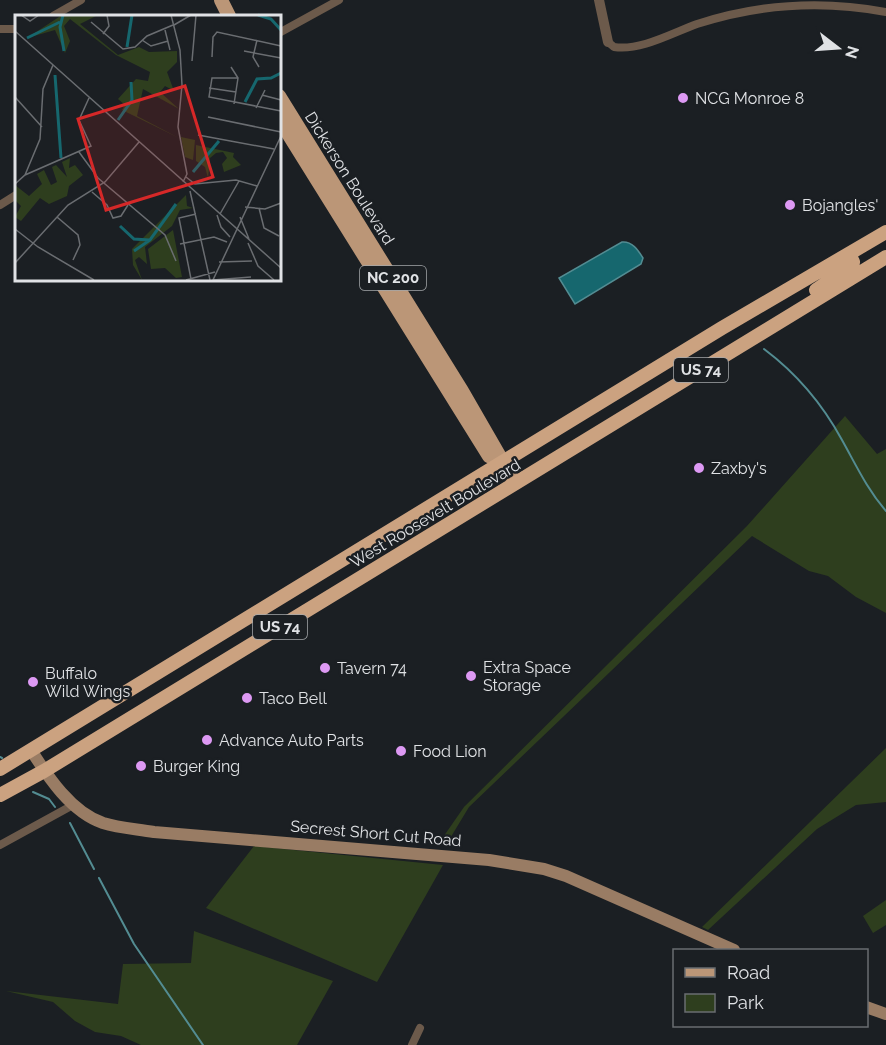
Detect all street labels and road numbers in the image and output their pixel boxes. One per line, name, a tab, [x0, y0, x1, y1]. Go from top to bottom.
street label: Dickerson Boulevard	[301, 108, 398, 248]
road number: NC 200	[360, 266, 426, 290]
road number: US 74	[674, 358, 728, 382]
street label: West Roosevelt Boulevard	[347, 455, 524, 572]
road number: US 74	[253, 615, 307, 639]
street label: Secrest Short Cut Road	[290, 817, 462, 850]

